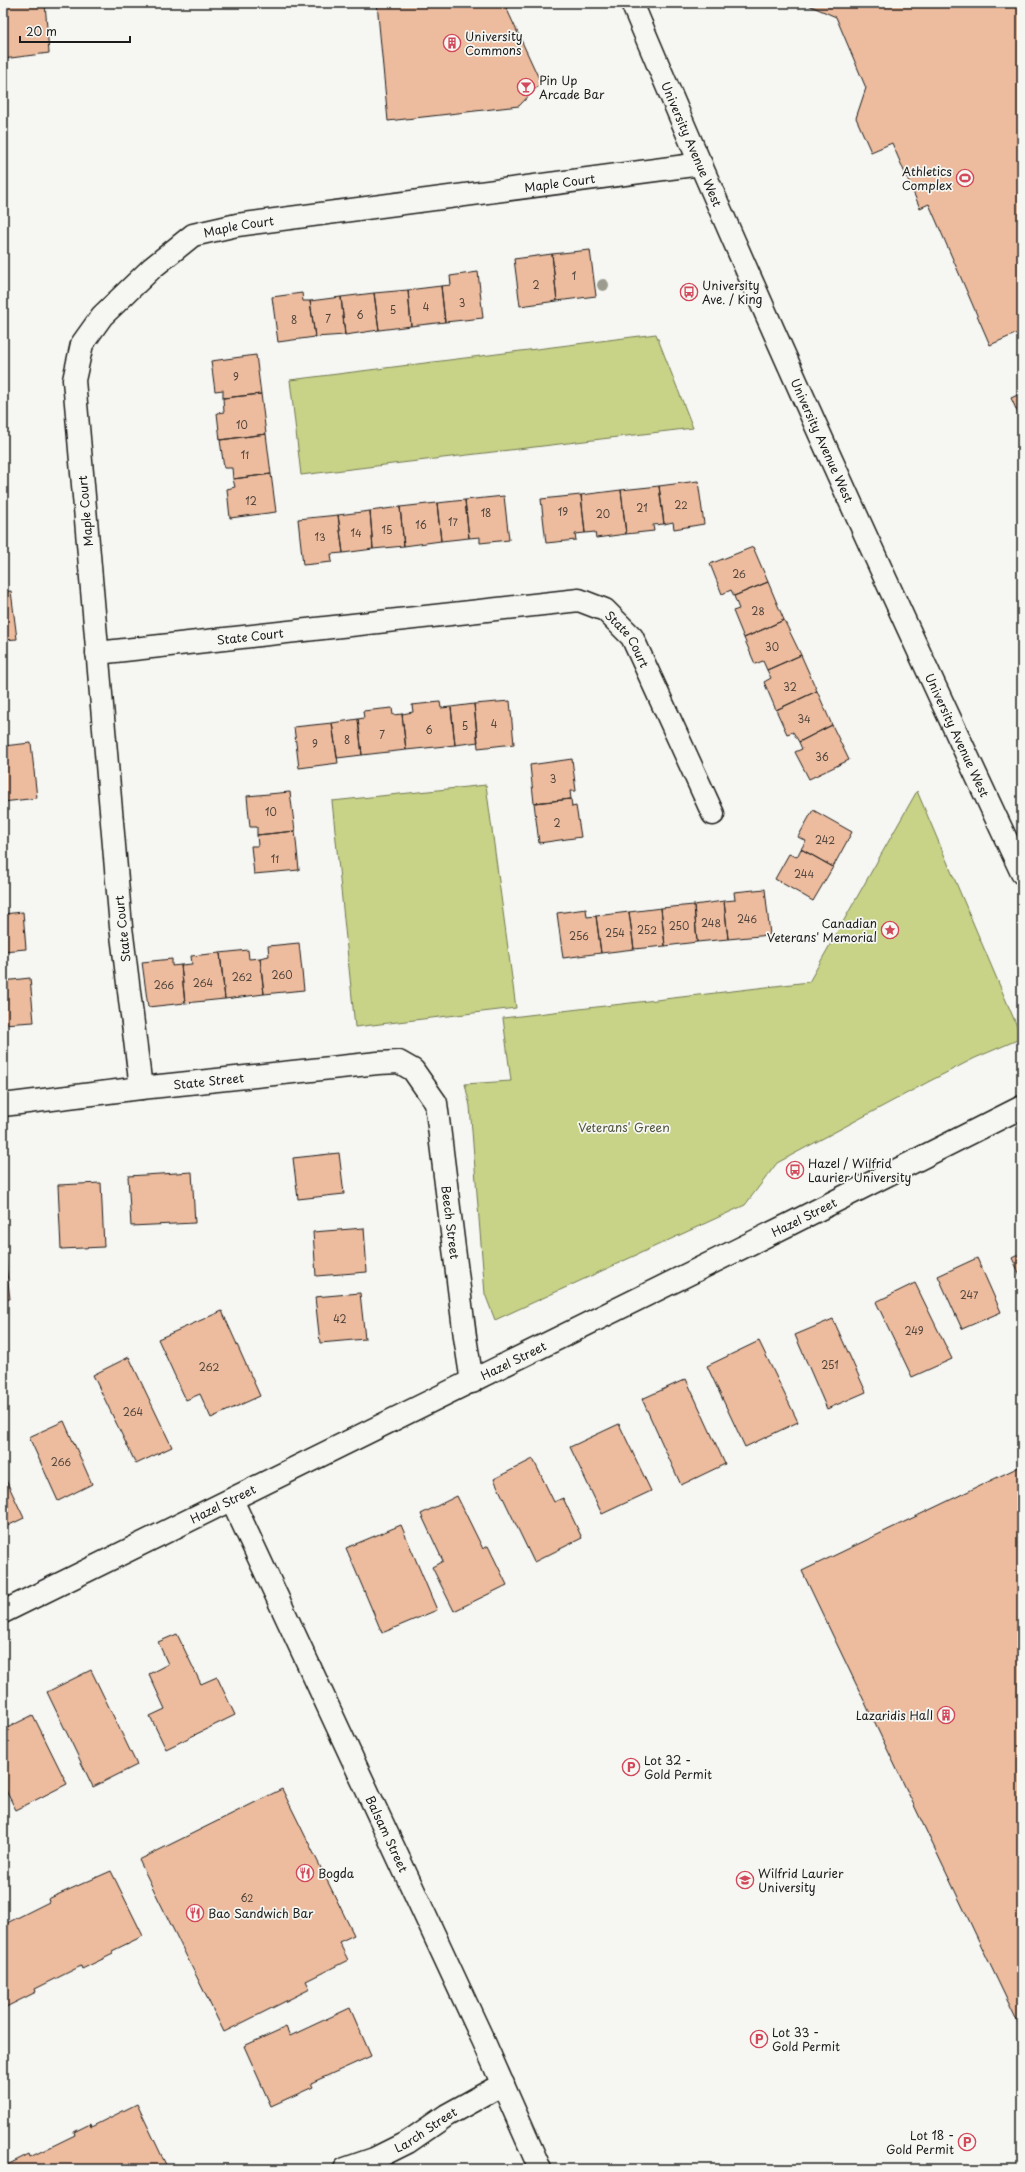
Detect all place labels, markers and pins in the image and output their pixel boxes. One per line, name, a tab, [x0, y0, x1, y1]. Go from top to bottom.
place label: University Commons	[465, 27, 523, 59]
building icon: University Commons	[442, 33, 462, 53]
place label: Pin Up Arcade Bar	[539, 71, 605, 103]
bar icon: Pin Up Arcade Bar	[516, 77, 536, 97]
place label: Athletics Complex	[902, 162, 952, 194]
sports icon: Athletics Complex	[955, 168, 975, 188]
place label: University Ave. / King	[702, 276, 763, 308]
bus stop icon: University Ave. / King	[679, 282, 699, 302]
place label: Canadian Veterans' Memorial	[767, 914, 877, 946]
place icon: Canadian Veterans' Memorial	[880, 920, 900, 940]
place label: Hazel / Wilfrid Laurier University	[808, 1154, 911, 1186]
bus stop icon: Hazel / Wilfrid Laurier University	[785, 1160, 805, 1180]
building icon: Lazaridis Hall	[936, 1705, 956, 1725]
place label: Lazaridis Hall	[856, 1706, 933, 1724]
place label: Lot 32 - Gold Permit	[644, 1751, 712, 1783]
parking icon: Lot 32 - Gold Permit	[621, 1757, 641, 1777]
restaurant icon: Bogda	[295, 1863, 315, 1883]
place label: Bogda	[318, 1864, 355, 1882]
place label: Wilfrid Laurier University	[758, 1864, 844, 1896]
school or university icon: Wilfrid Laurier University	[735, 1870, 755, 1890]
restaurant icon: Bao Sandwich Bar	[185, 1903, 205, 1923]
place label: Bao Sandwich Bar	[208, 1904, 314, 1922]
place label: Lot 33 - Gold Permit	[772, 2023, 840, 2055]
parking icon: Lot 33 - Gold Permit	[749, 2029, 769, 2049]
place label: Lot 18 - Gold Permit	[886, 2126, 954, 2158]
parking icon: Lot 18 - Gold Permit	[957, 2132, 977, 2152]

